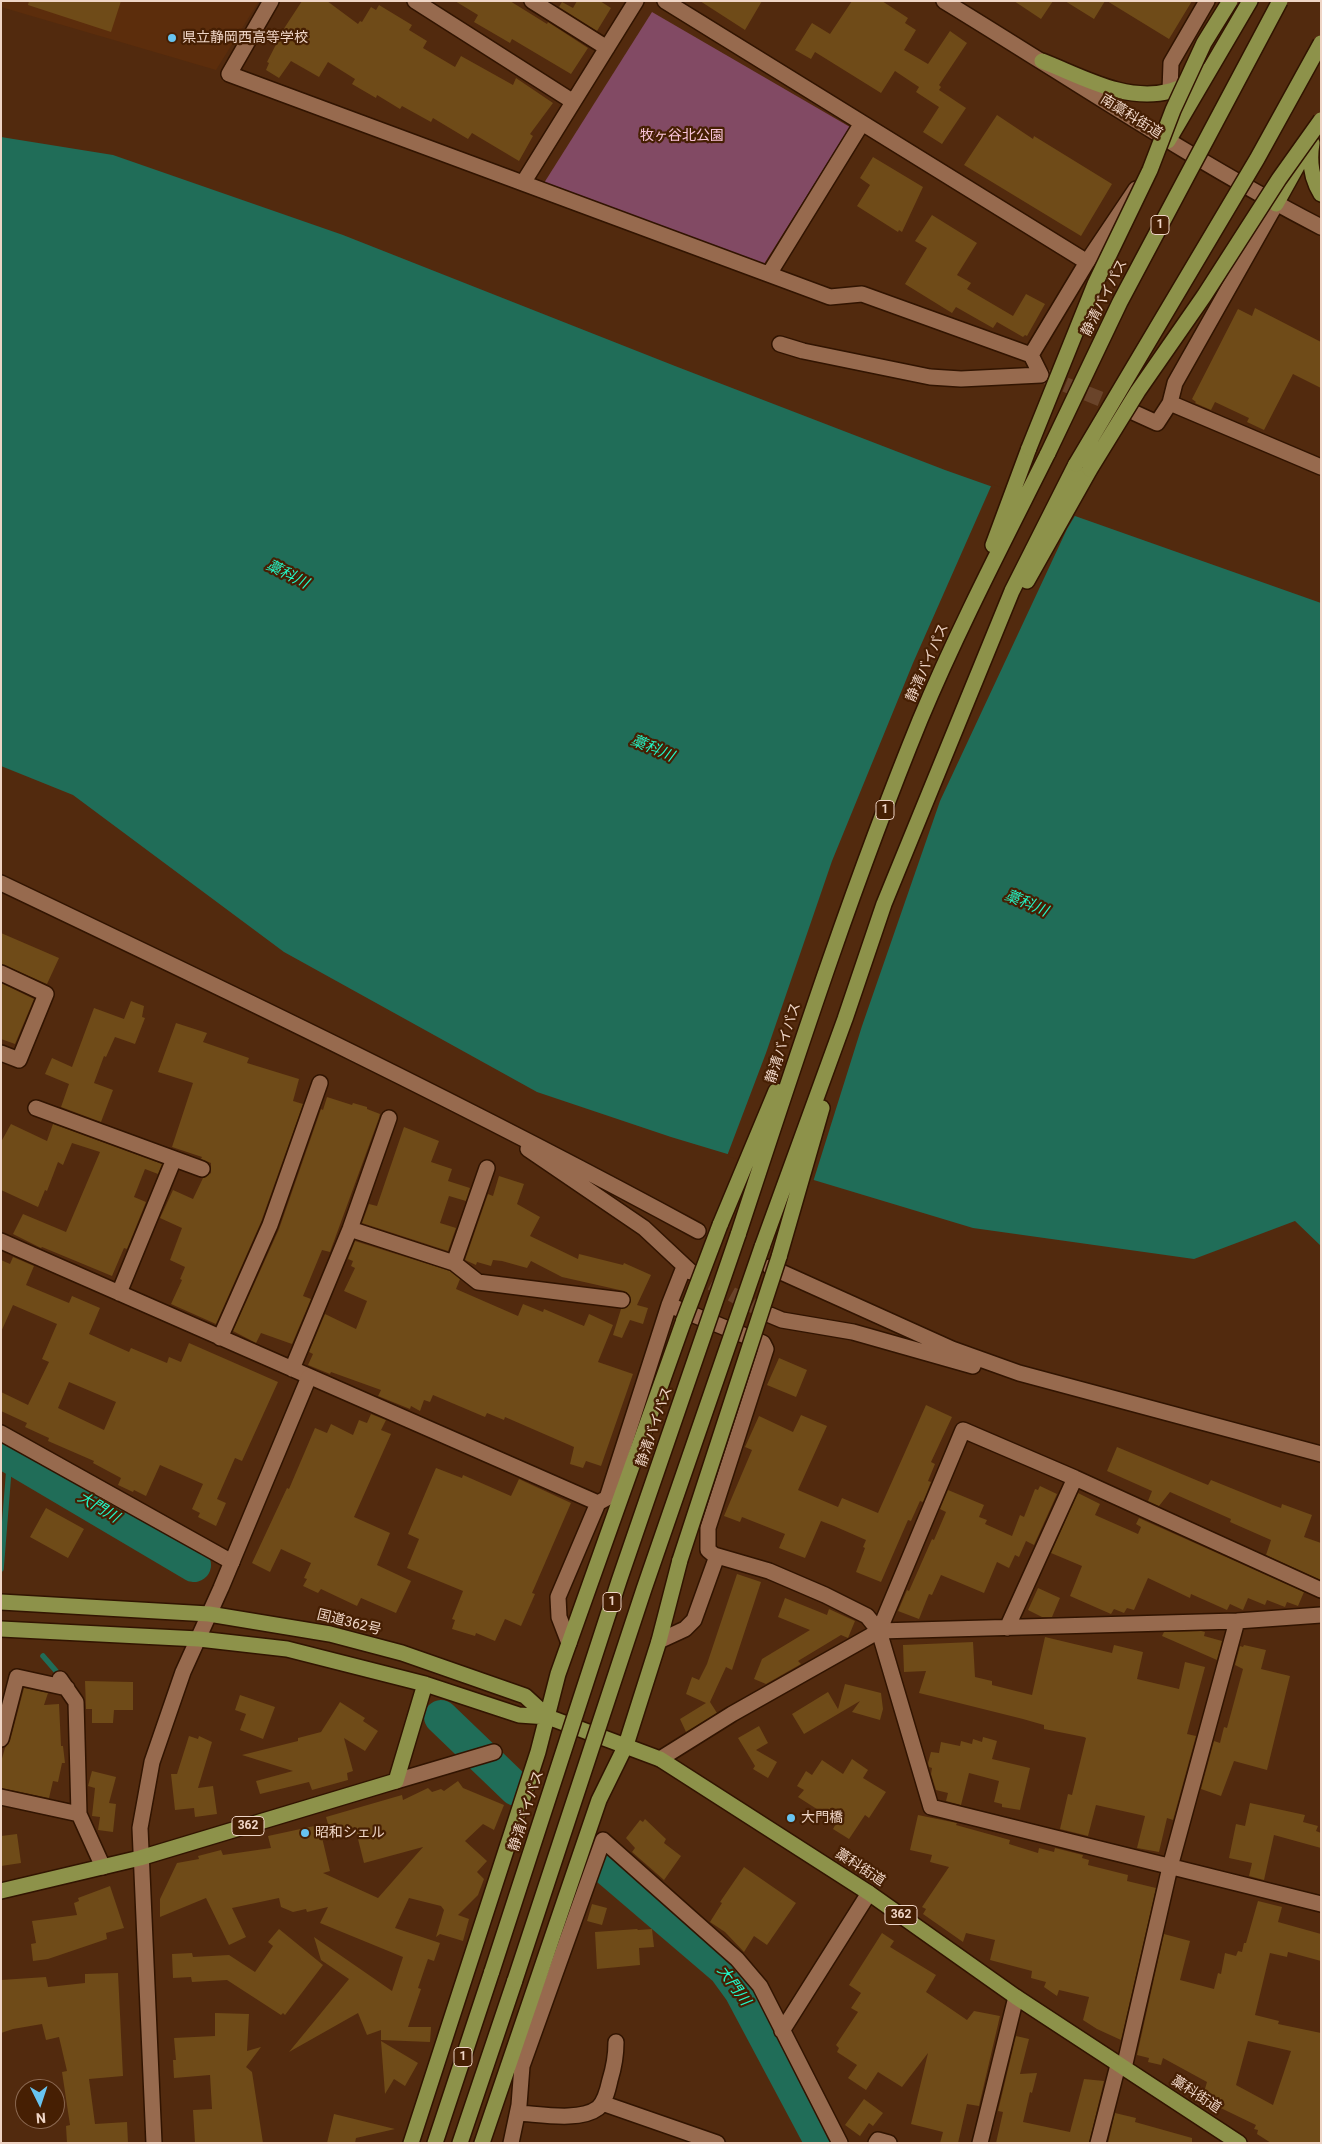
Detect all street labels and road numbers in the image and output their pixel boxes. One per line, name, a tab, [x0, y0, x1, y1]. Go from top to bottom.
street label: 南藁科街道	[1097, 91, 1165, 143]
road number: 1	[1151, 216, 1169, 234]
street label: 静清バイパス	[1078, 257, 1132, 339]
street label: 静清バイパス	[903, 621, 953, 705]
road number: 1	[876, 800, 894, 820]
street label: 静清バイパス	[763, 1000, 805, 1086]
street label: 静清バイパス	[633, 1385, 677, 1469]
road number: 1	[603, 1592, 621, 1611]
street label: 国道362号	[315, 1607, 383, 1639]
street label: 静清バイパス	[506, 1768, 548, 1854]
road number: 362	[232, 1816, 264, 1835]
street label: 藁科街道	[832, 1846, 888, 1890]
road number: 362	[885, 1906, 917, 1924]
road number: 1	[454, 2048, 472, 2066]
street label: 藁科街道	[1168, 2073, 1224, 2117]

